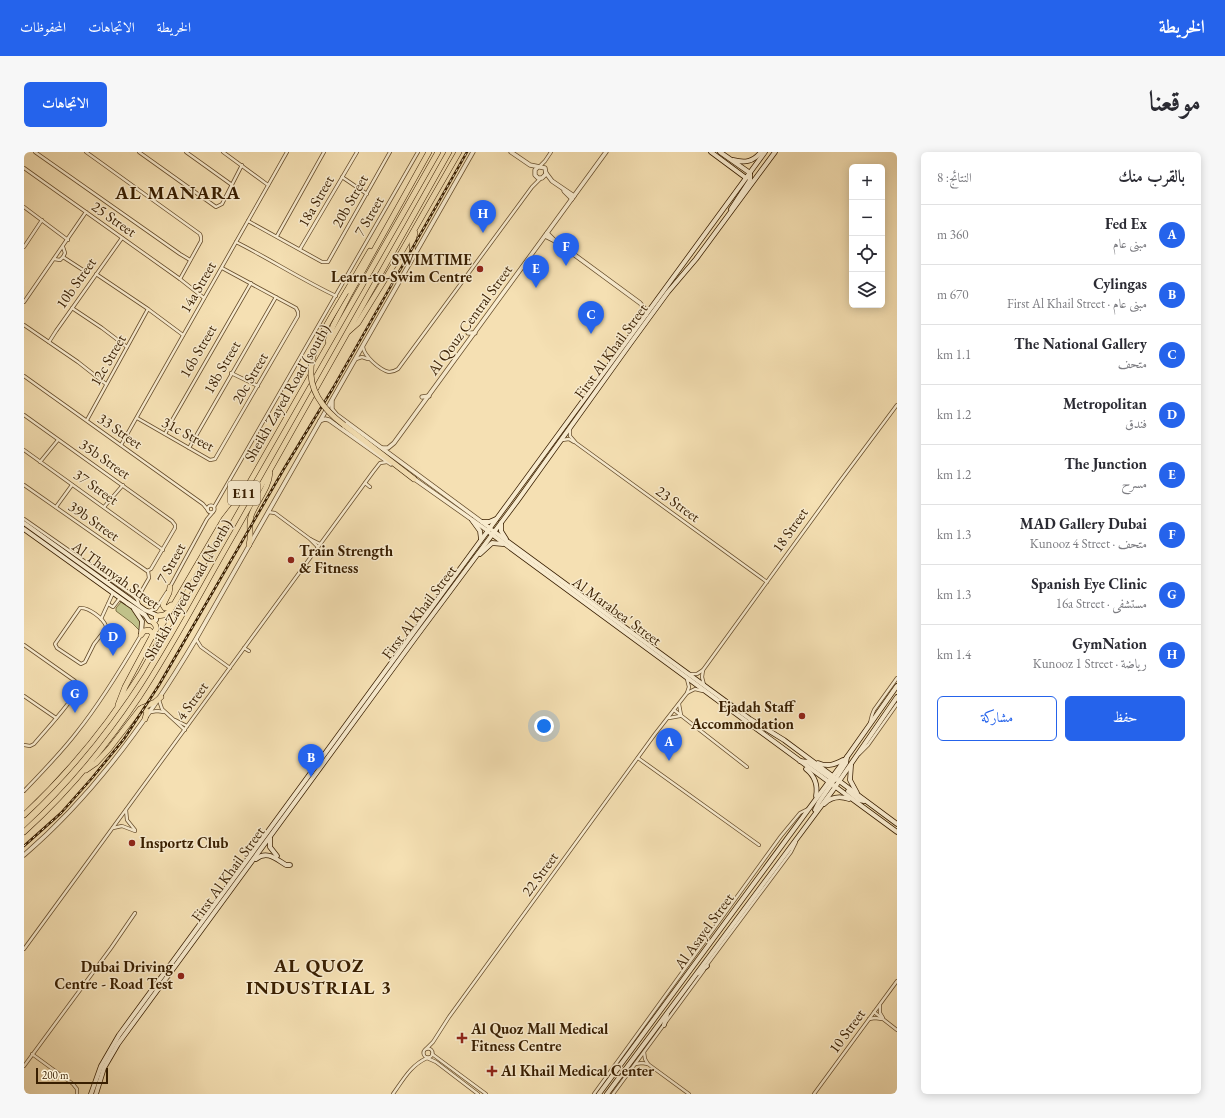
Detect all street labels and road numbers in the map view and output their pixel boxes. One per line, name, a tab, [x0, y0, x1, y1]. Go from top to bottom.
street label: 18a Street	[293, 171, 338, 230]
street label: 20b Street	[327, 171, 372, 231]
street label: 7 Street	[350, 192, 388, 239]
street label: 25 Street	[88, 196, 141, 241]
street label: 10b Street	[51, 253, 100, 312]
street label: 14a Street	[175, 257, 220, 316]
street label: Al Qouz Central Street	[423, 260, 516, 380]
street label: First Al Khail Street	[570, 299, 652, 402]
street label: Sheikh Zayed Road (south)	[239, 320, 334, 465]
street label: 16b Street	[175, 321, 220, 381]
street label: 12c Street	[85, 330, 130, 389]
street label: 18b Street	[199, 337, 244, 397]
street label: 20c Street	[227, 348, 272, 407]
street label: 33 Street	[94, 408, 147, 453]
street label: 31c Street	[159, 412, 218, 455]
street label: 35b Street	[76, 434, 135, 483]
street label: 37 Street	[70, 464, 123, 509]
road number: E11	[228, 481, 260, 505]
street label: 23 Street	[652, 481, 704, 526]
street label: 39b Street	[65, 496, 124, 545]
street label: 18 Street	[767, 503, 812, 556]
street label: Sheikh Zayed Road (North)	[139, 516, 236, 664]
street label: Al Thanyah Street	[68, 536, 164, 613]
street label: 7 Street	[152, 539, 189, 586]
street label: First Al Khail Street	[377, 561, 460, 663]
street label: Al Marabea' Street	[568, 571, 666, 650]
street label: 4 Street	[171, 677, 212, 724]
street label: First Al Khail Street	[187, 822, 269, 925]
street label: 22 Street	[517, 848, 562, 900]
street label: Al Asayel Street	[669, 889, 738, 973]
street label: 10 Street	[824, 1005, 869, 1057]

